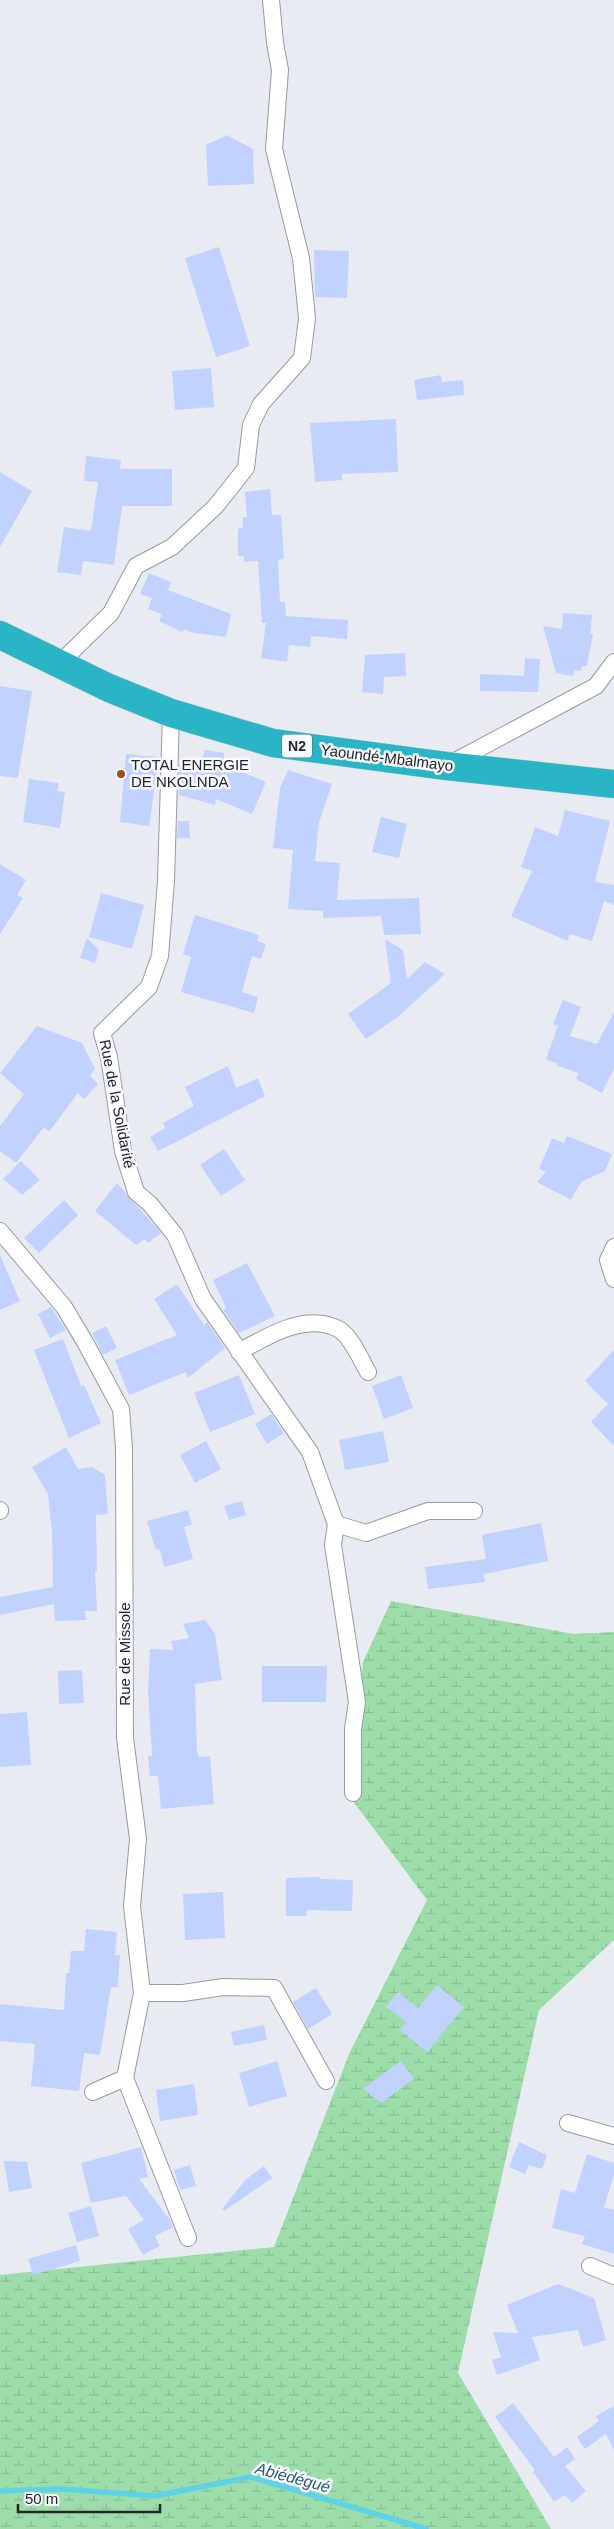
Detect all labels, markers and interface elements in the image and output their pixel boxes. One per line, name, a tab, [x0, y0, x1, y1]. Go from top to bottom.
road number: N2	[282, 734, 312, 758]
street label: Yaoundé-Mbalmayo	[320, 741, 454, 774]
place label: TOTAL ENERGIE DE NKOLNDA	[131, 756, 249, 790]
marker: TOTAL ENERGIE DE NKOLNDA	[115, 768, 127, 780]
street label: Rue de la Solidarité	[97, 1038, 138, 1170]
street label: Rue de Missole	[116, 1602, 133, 1706]
water label: Abiédégué	[253, 2459, 332, 2496]
scale bar	[18, 2482, 160, 2514]
text: 50 m	[25, 2490, 58, 2507]

